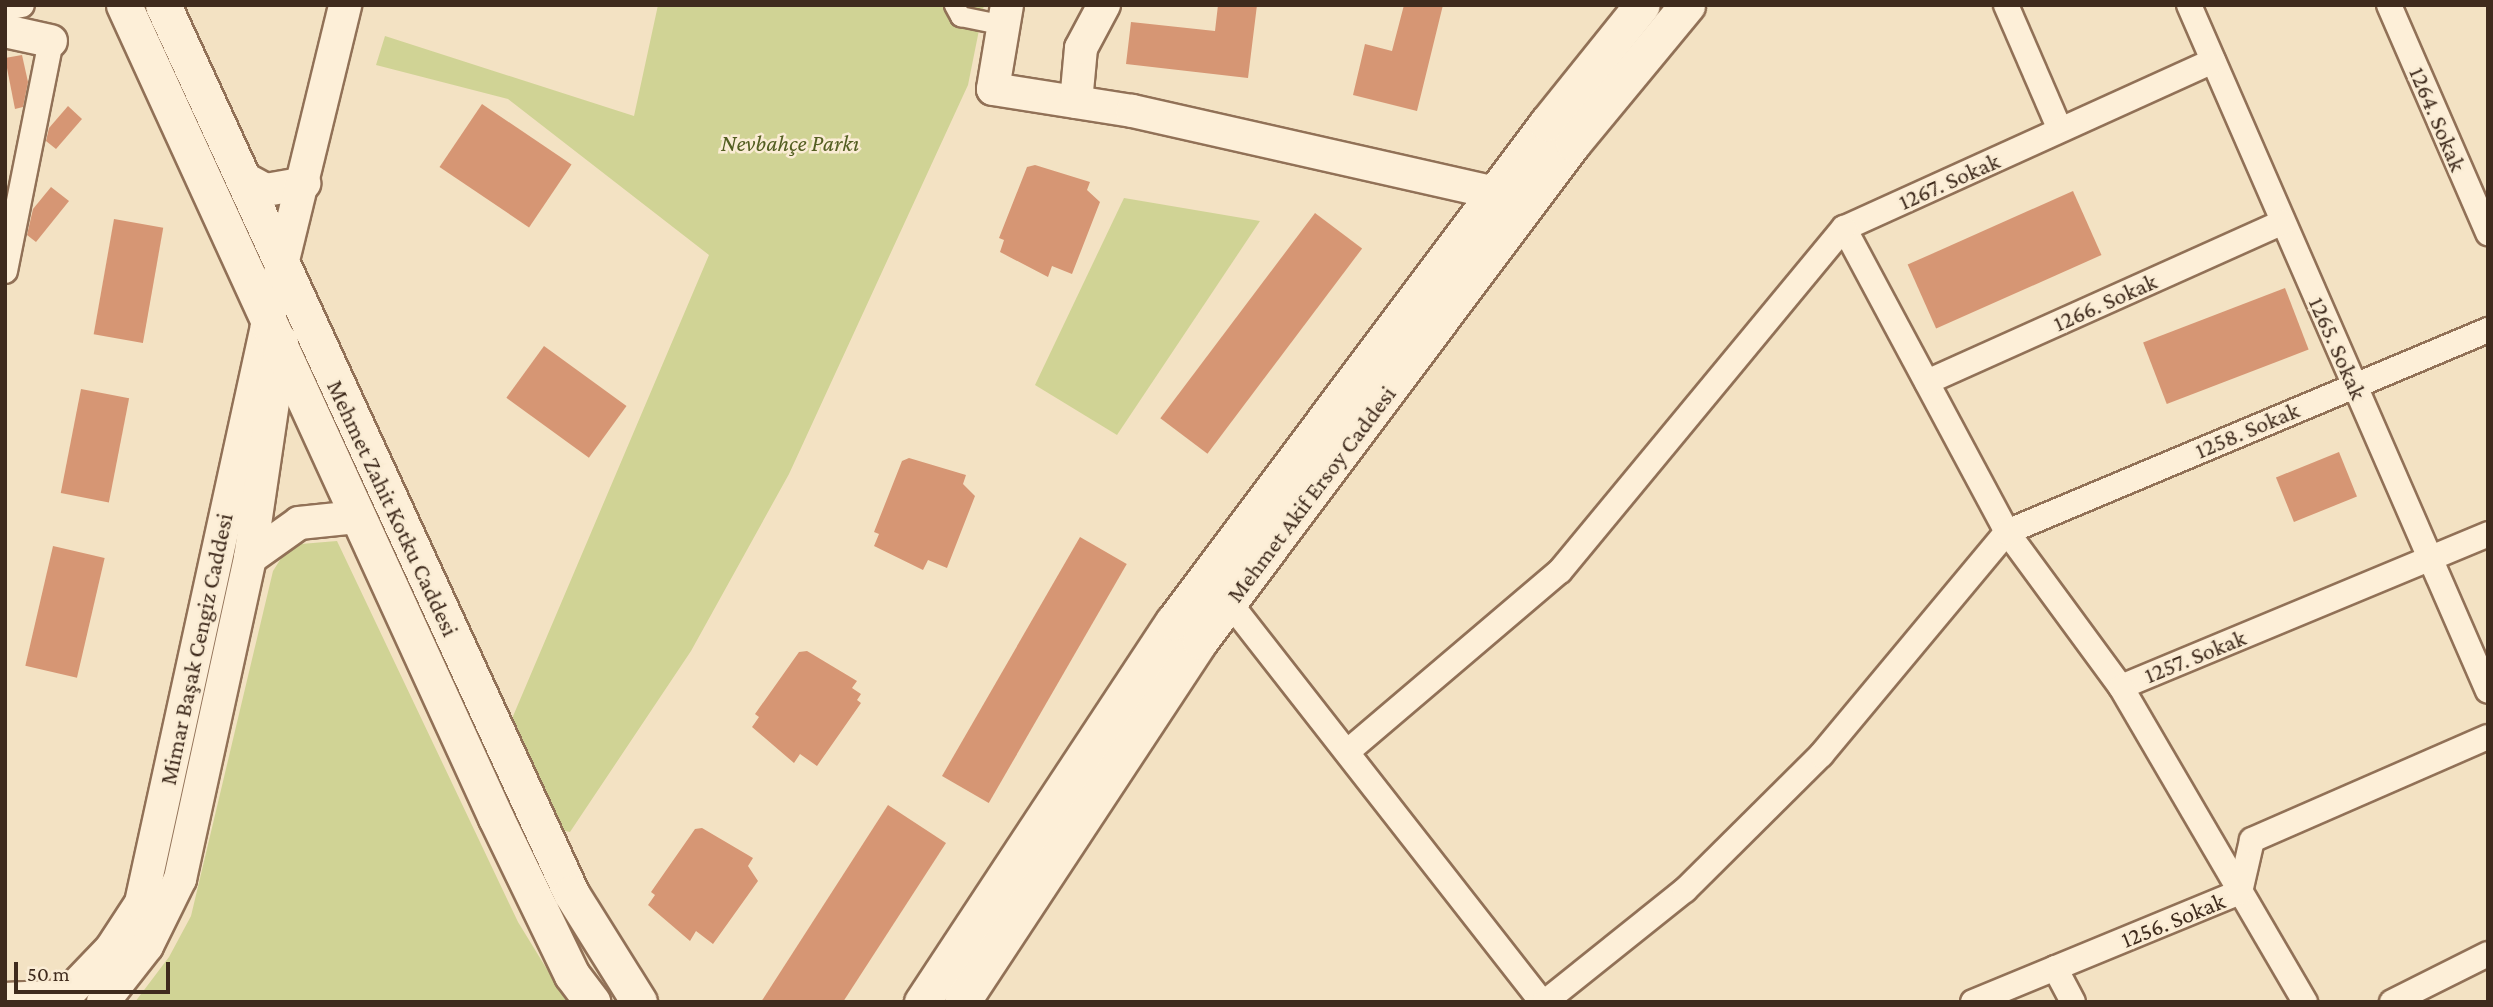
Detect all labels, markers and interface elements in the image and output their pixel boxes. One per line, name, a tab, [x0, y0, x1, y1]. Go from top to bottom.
street label: 1264. Sokak	[2403, 62, 2473, 176]
park label: Nevbahçe Parkı	[721, 129, 859, 157]
street label: 1267. Sokak	[1894, 146, 2004, 216]
street label: 1266. Sokak	[2049, 266, 2161, 338]
street label: 1265. Sokak	[2303, 292, 2373, 404]
street label: Mehmet Zahit Kotku Caddesi	[321, 375, 465, 641]
street label: Mehmet Akif Ersoy Caddesi	[1220, 380, 1402, 608]
street label: 1258. Sokak	[2191, 395, 2303, 465]
street label: Mimar Başak Cengiz Caddesi	[153, 511, 239, 787]
street label: 1257. Sokak	[2140, 623, 2250, 689]
street label: 1256. Sokak	[2117, 886, 2229, 954]
scale bar	[18, 948, 173, 992]
text: 50 m	[27, 962, 70, 986]

